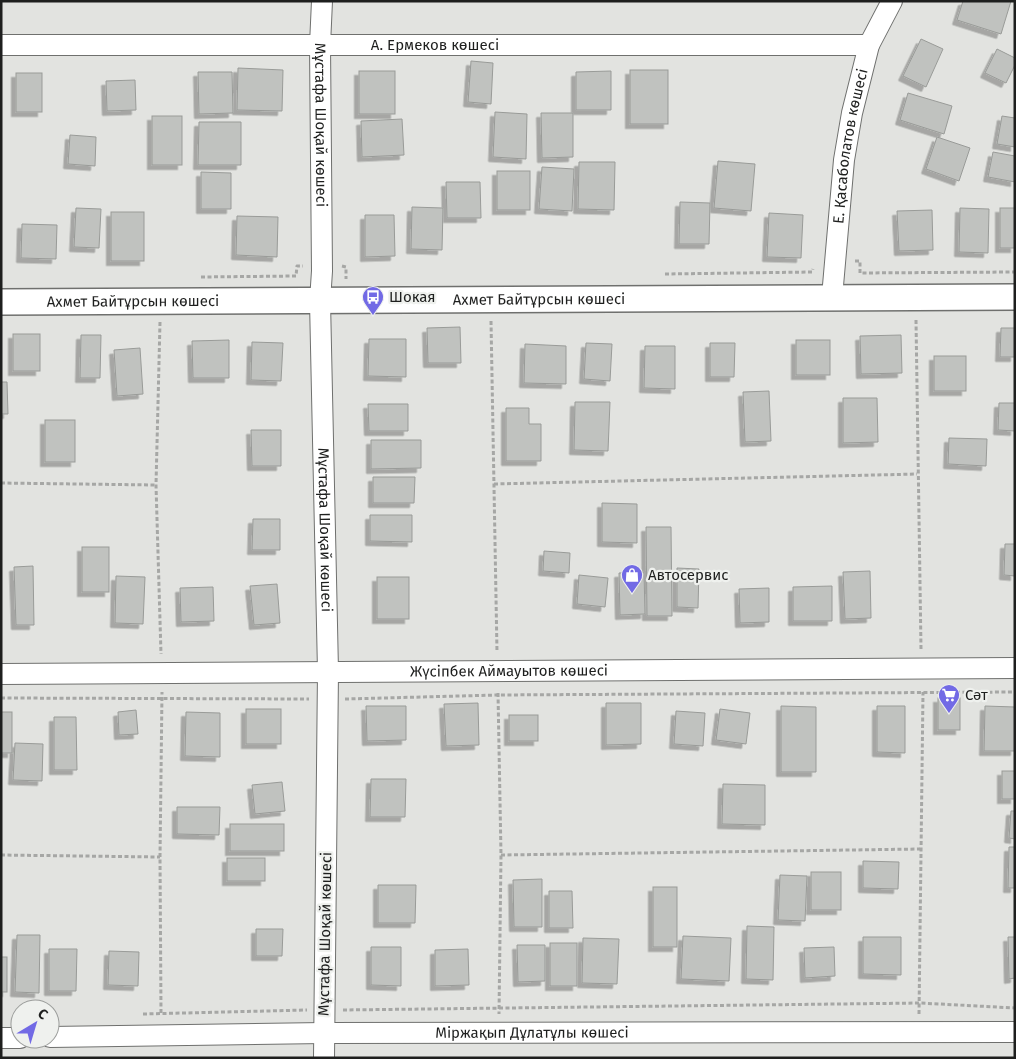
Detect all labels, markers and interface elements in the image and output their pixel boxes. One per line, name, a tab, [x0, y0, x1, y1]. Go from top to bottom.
street label: А. Ермеков көшесі	[371, 36, 499, 54]
street label: Мұстафа Шоқай көшесі	[311, 43, 330, 207]
street label: Е. Қасаболатов көшесі	[829, 67, 872, 225]
bus stop icon: Шокая	[361, 285, 385, 316]
place label: Шокая	[389, 288, 436, 306]
street label: Ахмет Байтұрсын көшесі	[453, 290, 625, 309]
street label: Ахмет Байтұрсын көшесі	[47, 292, 219, 311]
street label: Мұстафа Шоқай көшесі	[314, 447, 336, 612]
shop icon: Автосервис	[620, 563, 644, 594]
place label: Автосервис	[648, 566, 729, 584]
street label: Жүсіпбек Аймауытов көшесі	[410, 661, 608, 681]
supermarket icon: Сәт	[937, 683, 961, 714]
place label: Сәт	[965, 686, 988, 704]
street label: Мұстафа Шоқай көшесі	[315, 852, 335, 1016]
north arrow	[10, 999, 60, 1049]
text: С	[34, 1005, 51, 1023]
street label: Міржақып Дұлатұлы көшесі	[435, 1024, 629, 1042]

